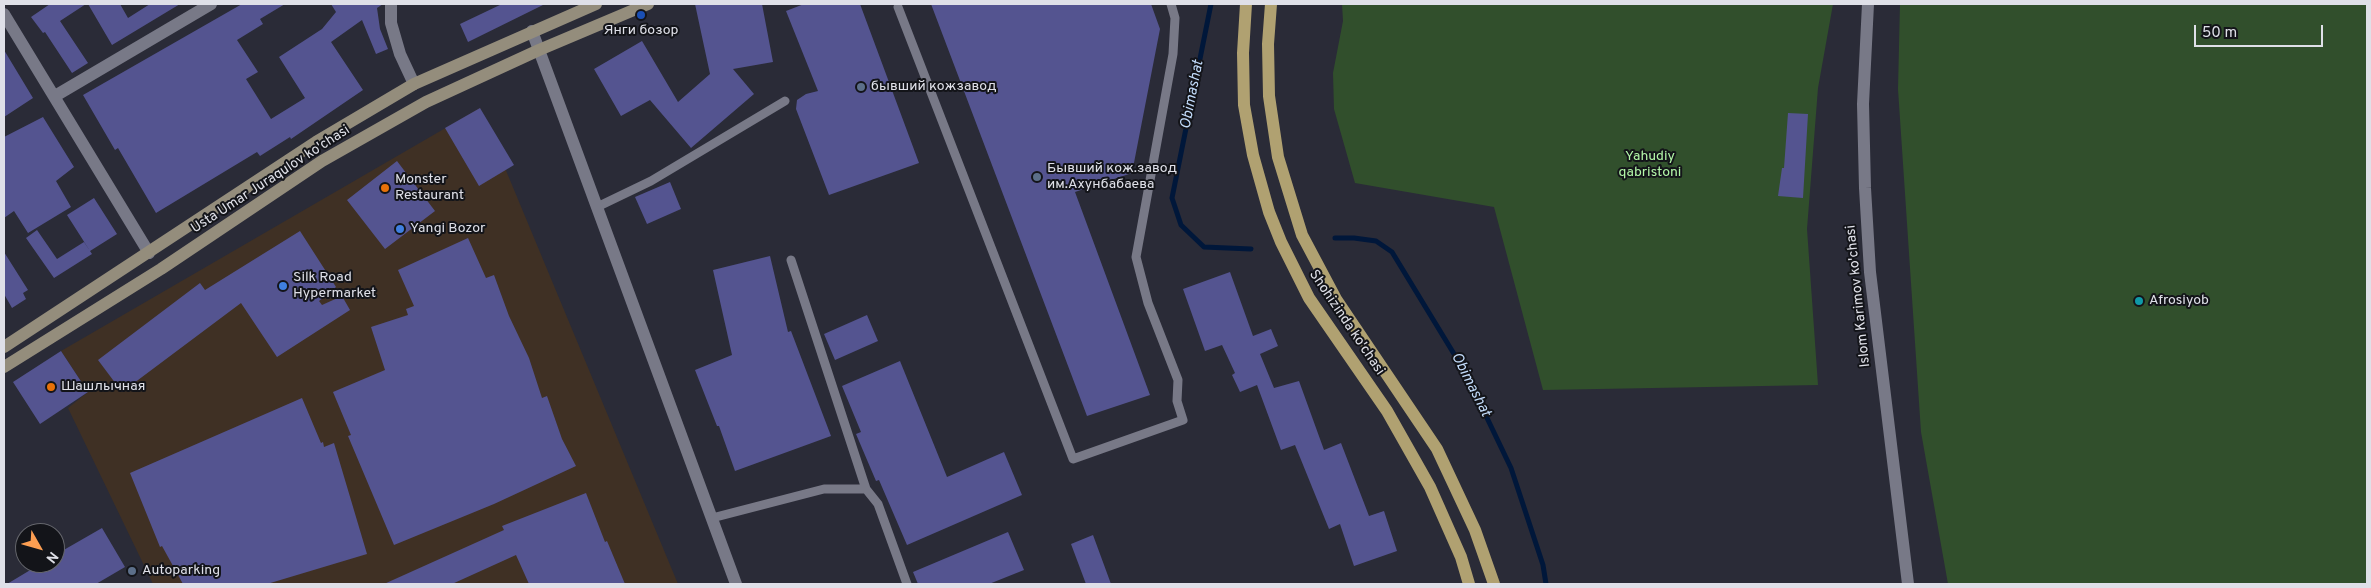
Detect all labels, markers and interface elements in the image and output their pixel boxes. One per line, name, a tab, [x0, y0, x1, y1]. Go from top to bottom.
marker: Янги бозор	[635, 9, 647, 21]
scale bar	[2196, 15, 2325, 47]
place label: Янги бозор	[604, 23, 678, 39]
text: 50 m	[2202, 24, 2237, 43]
water label: Obimashat	[1177, 59, 1209, 131]
place label: бывший кожзавод	[871, 79, 996, 95]
marker: бывший кожзавод	[855, 81, 867, 93]
street label: Usta Umar Juraqulov ko'chasi	[188, 122, 354, 238]
park label: Yahudiy qabristoni	[1619, 149, 1681, 182]
place label: Бывший кож.завод им.Ахунбабаева	[1047, 161, 1177, 193]
marker: Бывший кож.завод им.Ахунбабаева	[1031, 171, 1043, 183]
place label: Monster Restaurant	[395, 172, 464, 204]
marker: Monster Restaurant	[379, 182, 391, 194]
place label: Yangi Bozor	[410, 221, 485, 237]
marker: Yangi Bozor	[394, 223, 406, 235]
street label: Islom Karimov ko'chasi	[1843, 224, 1875, 368]
street label: Shohizinda ko'chasi	[1305, 267, 1387, 379]
place label: Silk Road Hypermarket	[293, 270, 376, 302]
marker: Silk Road Hypermarket	[277, 280, 289, 292]
place label: Afrosiyob	[2149, 293, 2209, 309]
marker: Afrosiyob	[2133, 295, 2145, 307]
water label: Obimashat	[1446, 350, 1494, 420]
place label: Шашлычная	[61, 379, 145, 395]
marker: Шашлычная	[45, 381, 57, 393]
north arrow	[15, 523, 65, 573]
text: N	[42, 548, 61, 566]
place label: Autoparking	[142, 563, 220, 579]
marker: Autoparking	[126, 565, 138, 577]

